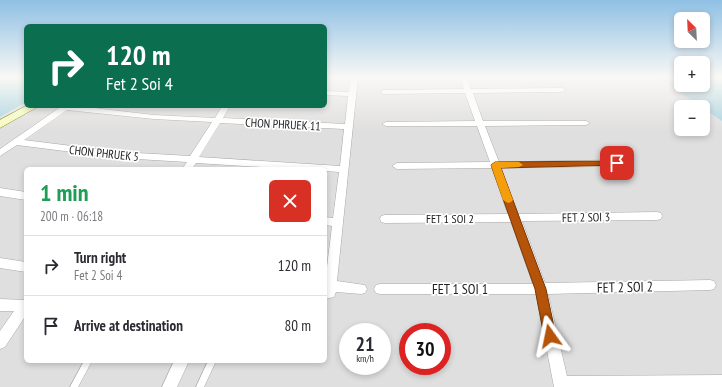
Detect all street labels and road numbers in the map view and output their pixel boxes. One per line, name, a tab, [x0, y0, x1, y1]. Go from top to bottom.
street label: CHON PHRUEK 11	[245, 115, 321, 133]
street label: CHON PHRUEK 5	[68, 142, 140, 164]
street label: FET 2 SOI 3	[562, 209, 610, 225]
street label: FET 1 SOI 2	[426, 211, 474, 226]
street label: FET 2 SOI 2	[597, 278, 653, 296]
street label: FET 1 SOI 1	[432, 280, 488, 298]

